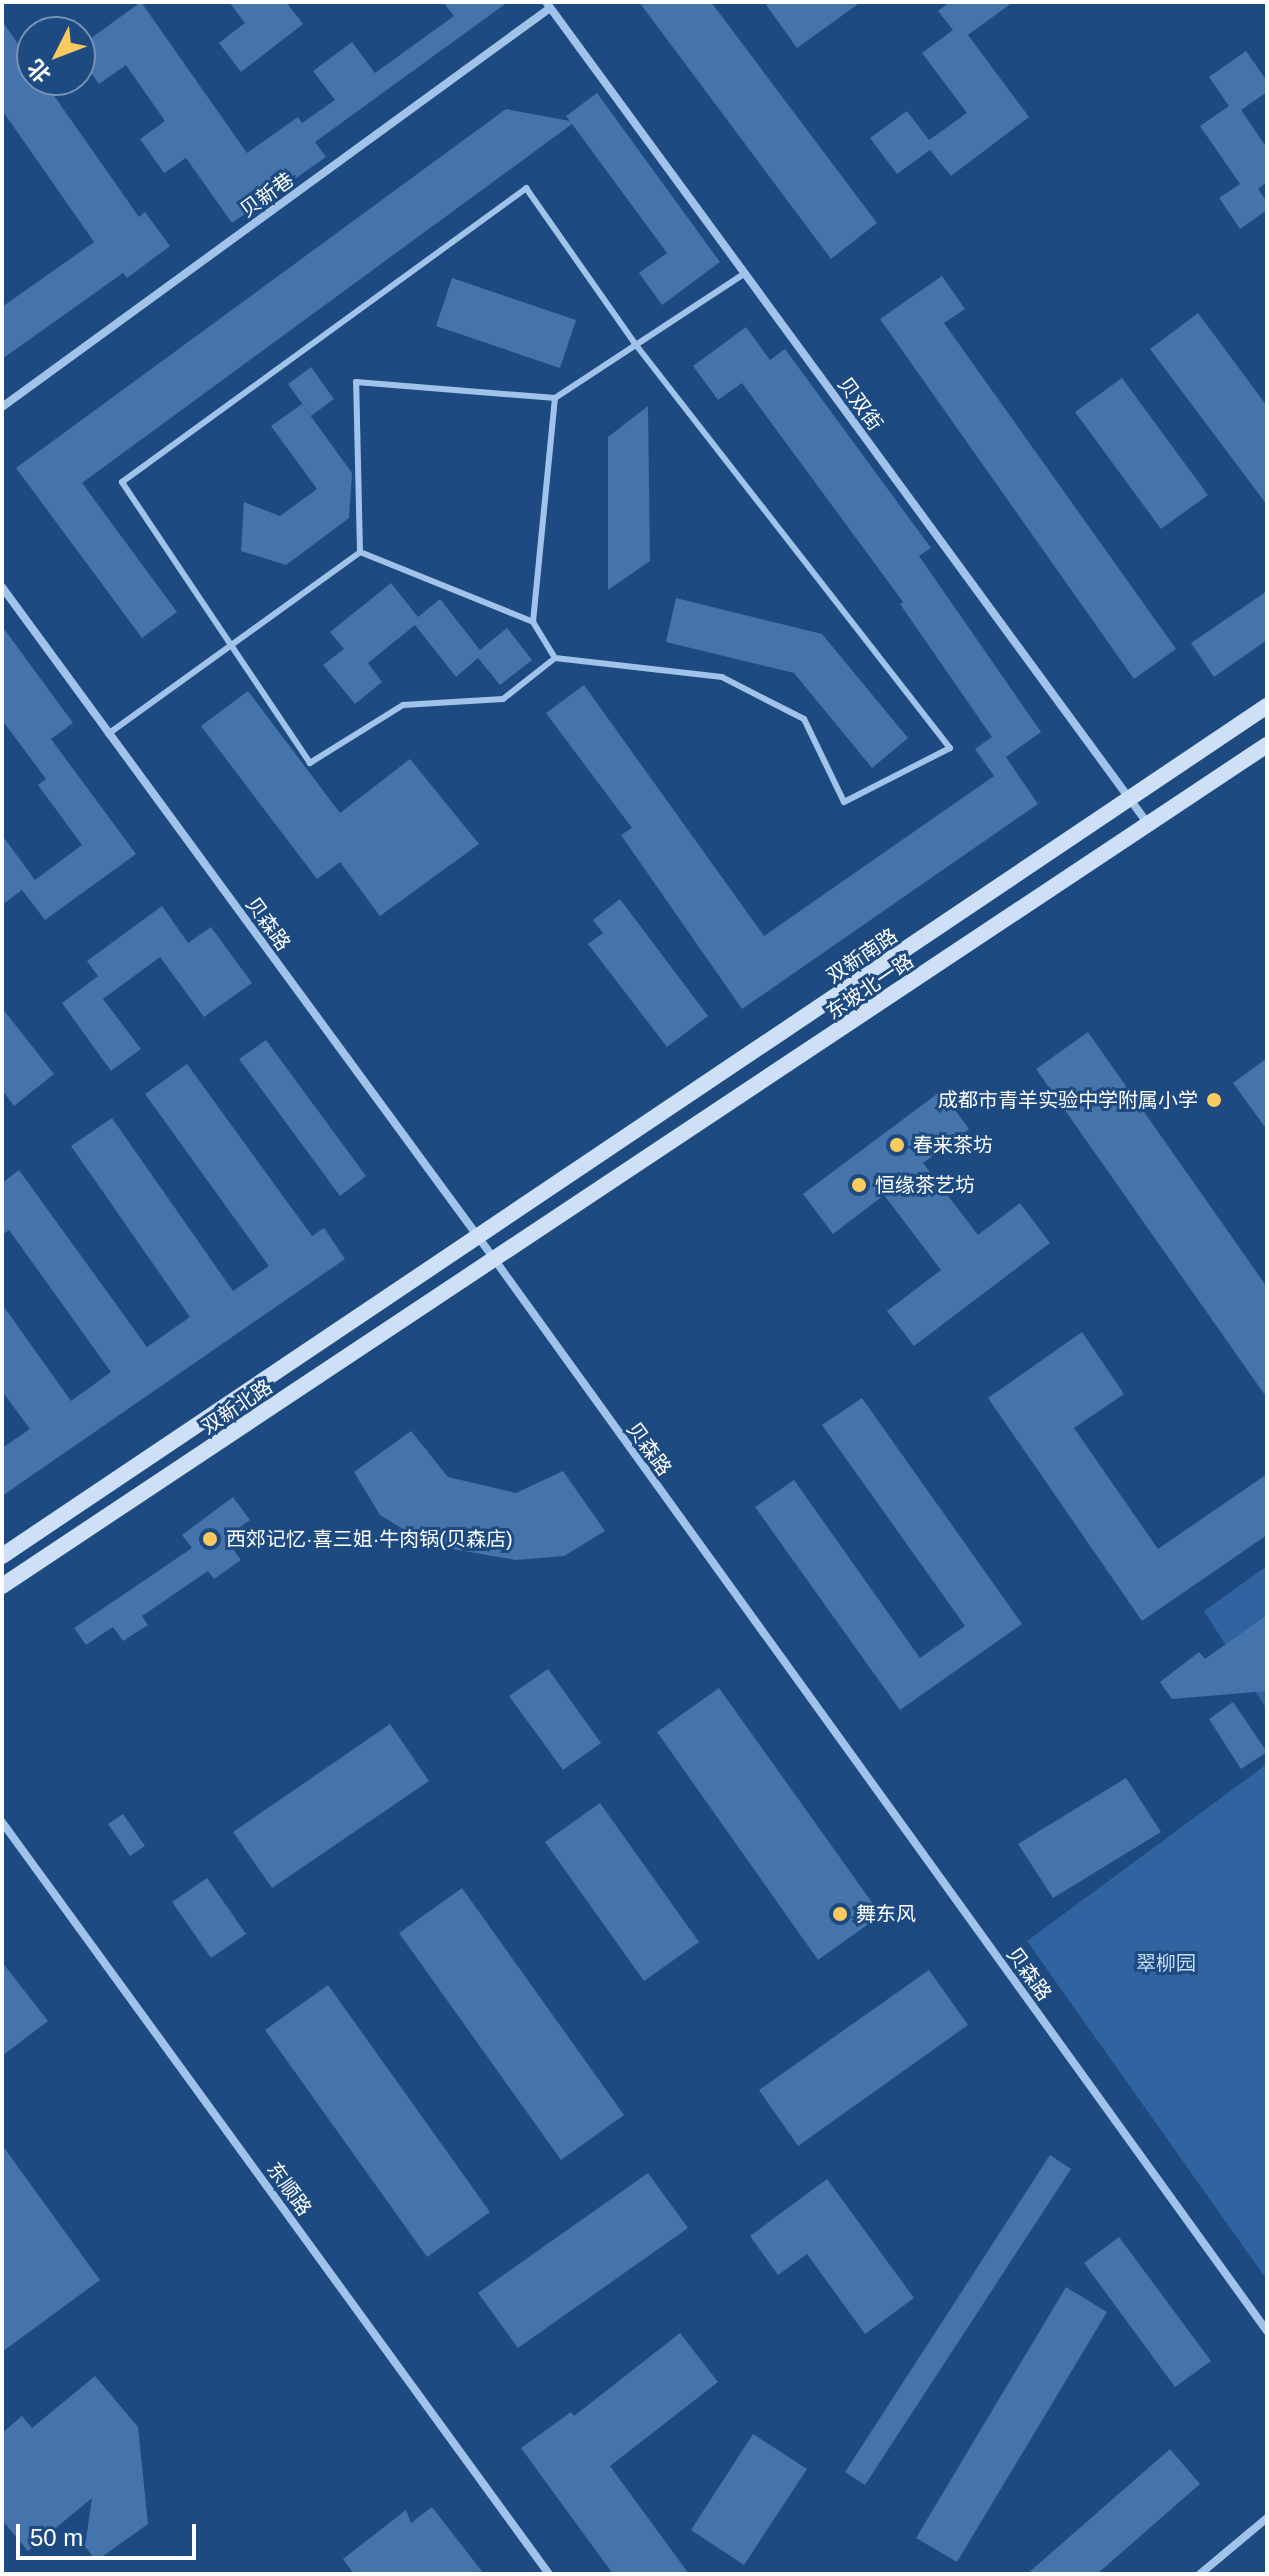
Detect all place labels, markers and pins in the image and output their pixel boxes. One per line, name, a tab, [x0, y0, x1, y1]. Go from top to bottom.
place label: 成都市青羊实验中学附属小学	[938, 1088, 1198, 1112]
marker: 成都市青羊实验中学附属小学	[1205, 1091, 1223, 1109]
place label: 春来茶坊	[913, 1133, 993, 1157]
marker: 春来茶坊	[888, 1136, 906, 1154]
place label: 恒缘茶艺坊	[875, 1173, 975, 1197]
marker: 恒缘茶艺坊	[850, 1176, 868, 1194]
place label: 西郊记忆·喜三姐·牛肉锅(贝森店)	[226, 1527, 513, 1551]
marker: 西郊记忆·喜三姐·牛肉锅(贝森店)	[201, 1530, 219, 1548]
place label: 舞东风	[856, 1902, 916, 1926]
marker: 舞东风	[831, 1905, 849, 1923]

